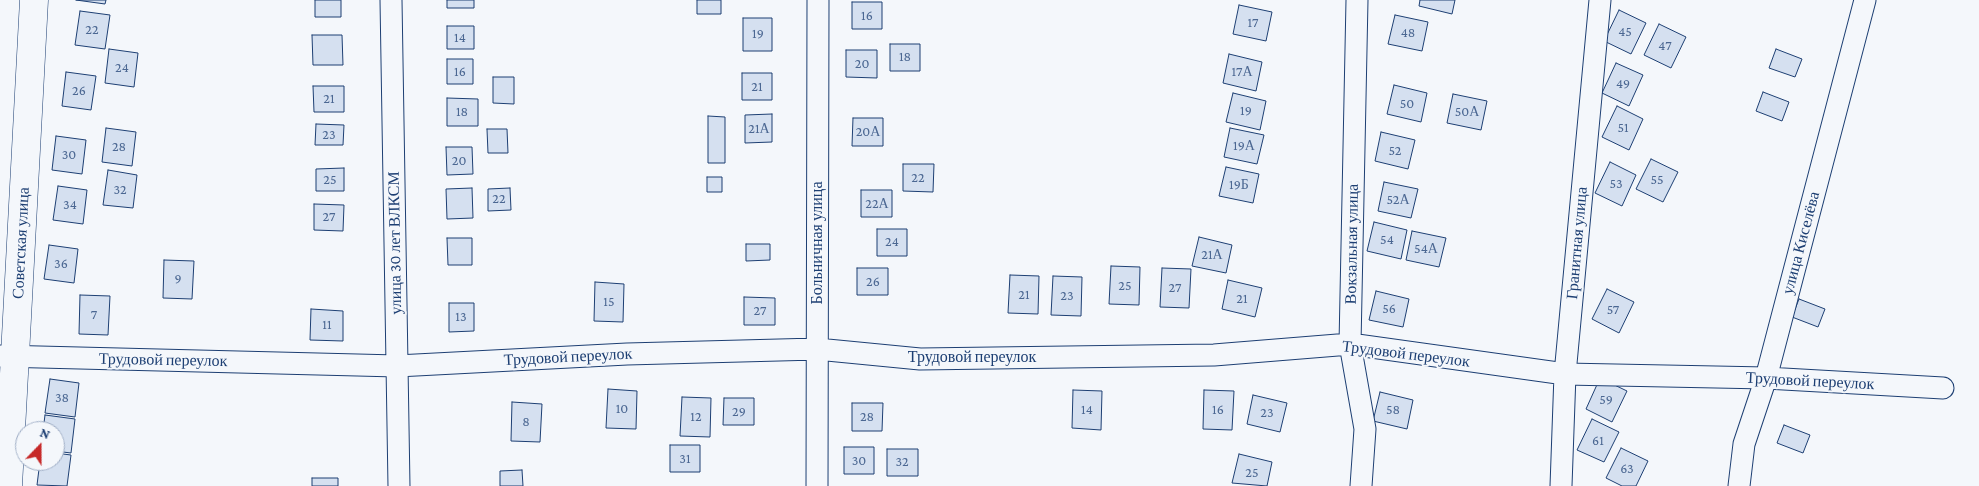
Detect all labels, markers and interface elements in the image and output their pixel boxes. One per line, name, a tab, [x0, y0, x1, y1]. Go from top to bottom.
house number: 16	[861, 8, 873, 24]
house number: 17	[1247, 15, 1259, 31]
house number: 22	[85, 22, 99, 38]
house number: 45	[1618, 24, 1632, 40]
house number: 48	[1401, 25, 1415, 41]
house number: 19	[752, 26, 764, 42]
house number: 14	[454, 30, 466, 46]
house number: 47	[1658, 38, 1672, 54]
house number: 18	[899, 49, 911, 65]
house number: 20	[855, 56, 869, 72]
house number: 24	[115, 60, 129, 76]
house number: 16	[454, 64, 466, 80]
house number: 17А	[1231, 64, 1253, 80]
house number: 49	[1616, 76, 1630, 92]
house number: 21	[751, 79, 763, 95]
house number: 26	[72, 83, 86, 99]
house number: 21	[323, 91, 335, 107]
house number: 50	[1400, 96, 1414, 112]
house number: 19	[1240, 103, 1252, 119]
house number: 18	[456, 104, 468, 120]
house number: 50А	[1455, 104, 1479, 120]
house number: 51	[1617, 120, 1629, 136]
house number: 21А	[748, 121, 770, 137]
house number: 20А	[856, 124, 880, 140]
house number: 23	[322, 127, 336, 143]
house number: 19А	[1233, 138, 1255, 154]
house number: 28	[112, 139, 126, 155]
house number: 52	[1389, 143, 1401, 159]
house number: 30	[62, 147, 76, 163]
house number: 20	[452, 153, 466, 169]
house number: 22	[911, 170, 925, 186]
street label: улица 30 лет ВЛКСМ	[384, 171, 406, 315]
house number: 25	[323, 172, 337, 188]
house number: 55	[1650, 172, 1664, 188]
house number: 53	[1609, 176, 1623, 192]
house number: 19Б	[1229, 177, 1249, 193]
house number: 32	[113, 182, 127, 198]
street label: Больничная улица	[807, 182, 827, 304]
street label: Вокзальная улица	[1341, 184, 1363, 304]
street label: Гранитная улица	[1563, 186, 1591, 300]
street label: Советская улица	[8, 187, 34, 299]
street label: улица Киселёва	[1778, 189, 1824, 297]
house number: 22	[492, 191, 506, 207]
house number: 52А	[1386, 192, 1410, 208]
house number: 22А	[865, 196, 889, 212]
house number: 34	[63, 197, 77, 213]
house number: 27	[323, 209, 335, 225]
house number: 54	[1380, 232, 1394, 248]
house number: 24	[885, 234, 899, 250]
house number: 54А	[1414, 241, 1438, 257]
house number: 21А	[1201, 247, 1223, 263]
house number: 36	[54, 256, 68, 272]
house number: 9	[174, 271, 182, 287]
house number: 26	[866, 274, 880, 290]
house number: 25	[1118, 278, 1132, 294]
house number: 27	[1169, 280, 1181, 296]
house number: 21	[1018, 287, 1030, 303]
house number: 23	[1060, 288, 1074, 304]
house number: 21	[1236, 291, 1248, 307]
house number: 15	[603, 294, 615, 310]
house number: 56	[1382, 301, 1396, 317]
house number: 57	[1607, 302, 1619, 318]
house number: 27	[754, 303, 766, 319]
house number: 7	[91, 307, 97, 323]
house number: 13	[455, 309, 467, 325]
house number: 11	[322, 317, 332, 333]
street label: Трудовой переулок	[1341, 337, 1471, 371]
street label: Трудовой переулок	[503, 344, 633, 370]
street label: Трудовой переулок	[908, 347, 1036, 367]
street label: Трудовой переулок	[99, 349, 227, 371]
street label: Трудовой переулок	[1745, 368, 1875, 394]
house number: 38	[55, 390, 69, 406]
house number: 59	[1599, 392, 1613, 408]
house number: 10	[616, 401, 628, 417]
house number: 14	[1081, 402, 1093, 418]
house number: 16	[1212, 402, 1224, 418]
house number: 58	[1386, 402, 1400, 418]
house number: 29	[732, 404, 746, 420]
house number: 23	[1260, 405, 1274, 421]
house number: 12	[690, 409, 702, 425]
house number: 28	[860, 409, 874, 425]
house number: 8	[522, 414, 530, 430]
north arrow	[15, 421, 65, 471]
text: N	[38, 424, 53, 442]
house number: 61	[1592, 433, 1604, 449]
house number: 31	[679, 451, 691, 467]
house number: 30	[852, 453, 866, 469]
house number: 32	[895, 454, 909, 470]
house number: 63	[1620, 461, 1634, 477]
house number: 25	[1245, 465, 1259, 481]

